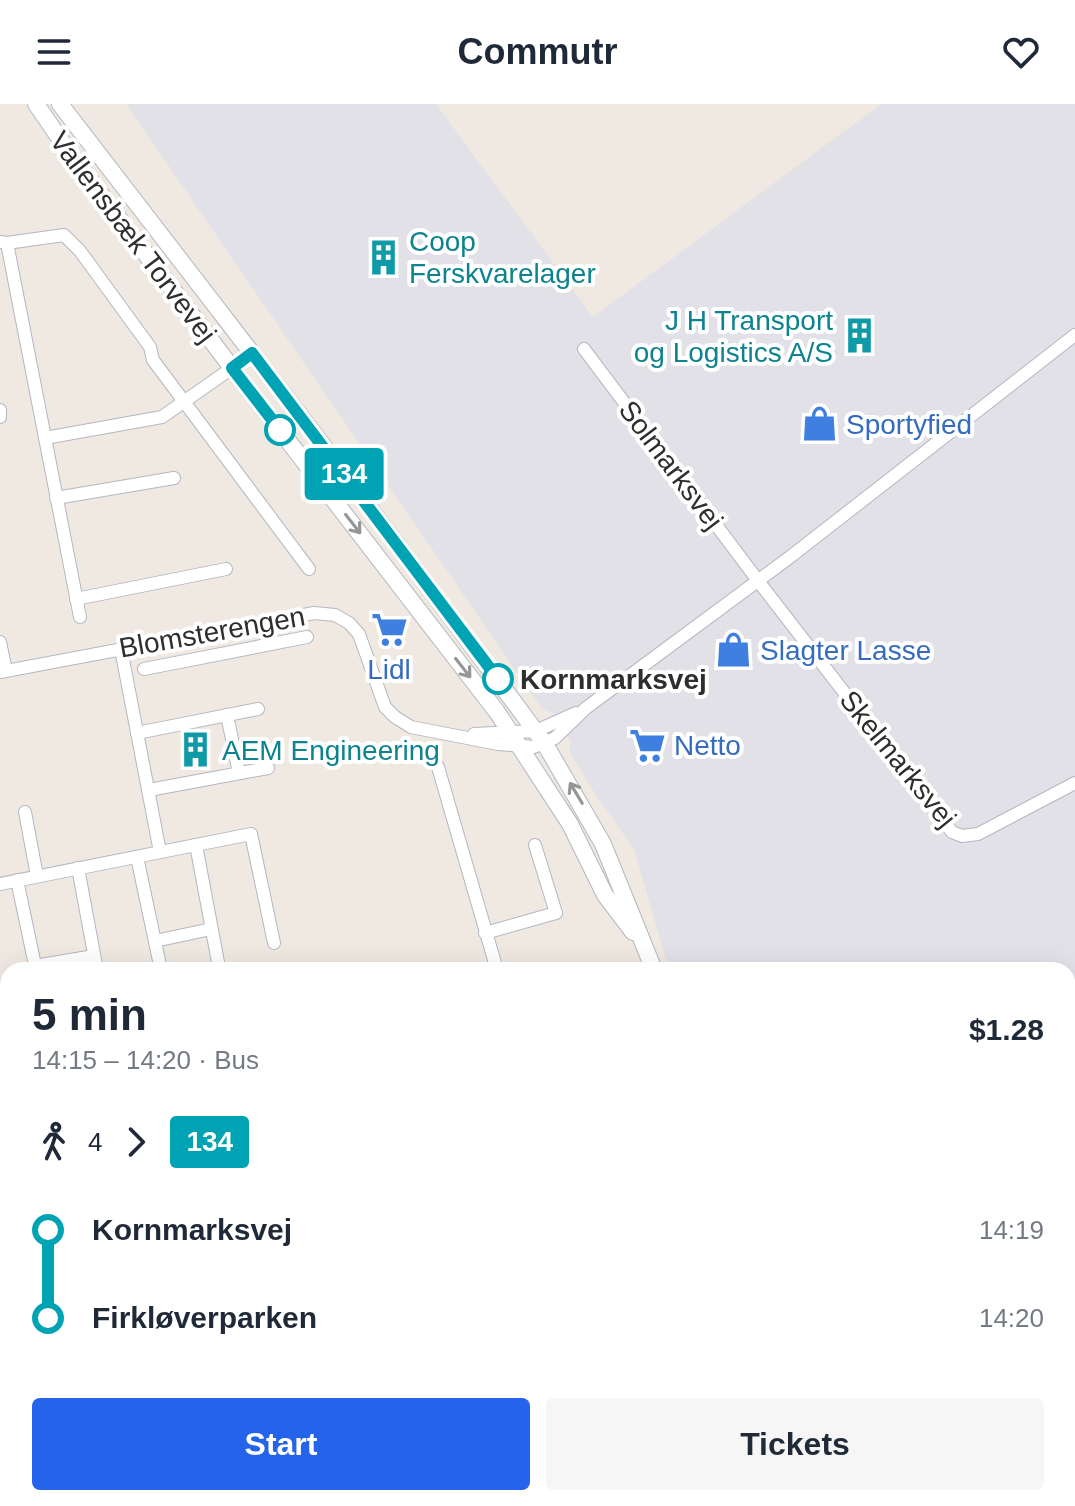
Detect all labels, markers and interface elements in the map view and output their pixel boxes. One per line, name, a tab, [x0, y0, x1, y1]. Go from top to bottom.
icon: menu	[32, 30, 76, 74]
icon: heart	[999, 30, 1043, 74]
text: Commutr	[458, 31, 618, 72]
street label: Vallensbæk Torvevej	[44, 126, 222, 348]
place label: Coop Ferskvarelager	[409, 226, 596, 289]
building icon: Coop Ferskvarelager	[364, 238, 402, 276]
place label: J H Transport og Logistics A/S	[634, 305, 833, 368]
building icon: J H Transport og Logistics A/S	[840, 317, 878, 355]
street label: Solmarksvej	[613, 395, 729, 535]
shop icon: Sportyfied	[801, 405, 839, 443]
place label: Sportyfied	[846, 409, 972, 440]
unlabelled marker	[265, 415, 295, 445]
line badge: 134	[298, 448, 390, 500]
text: 134	[321, 458, 367, 489]
one-way arrow	[344, 513, 361, 534]
street label: Blomsterengen	[117, 600, 307, 664]
supermarket icon: Lidl	[370, 610, 408, 648]
shop icon: Slagter Lasse	[715, 631, 753, 669]
place label: Slagter Lasse	[760, 635, 931, 666]
place label: Lidl	[367, 654, 411, 685]
one-way arrow	[455, 656, 472, 678]
marker: Kornmarksvej	[483, 664, 513, 694]
place label: Kornmarksvej	[520, 664, 707, 695]
street label: Skelmarksvej	[834, 685, 962, 833]
supermarket icon: Netto	[629, 726, 667, 764]
place label: Netto	[674, 730, 741, 761]
building icon: AEM Engineering	[177, 731, 215, 769]
place label: AEM Engineering	[222, 735, 440, 766]
one-way arrow	[568, 782, 584, 805]
text: 5 min	[32, 990, 147, 1039]
text: $1.28	[969, 1013, 1044, 1046]
text: 14:15 – 14:20 · Bus	[32, 1045, 259, 1075]
icon: walk	[32, 1120, 76, 1164]
icon: forward	[114, 1120, 158, 1164]
text: 134	[186, 1126, 233, 1157]
text: 4	[88, 1127, 102, 1157]
text: Kornmarksvej	[92, 1213, 292, 1246]
text: 14:19	[979, 1215, 1044, 1245]
text: Firkløverparken	[92, 1301, 317, 1334]
text: 14:20	[979, 1303, 1044, 1333]
button: Start	[32, 1398, 530, 1490]
button: Tickets	[546, 1398, 1044, 1490]

